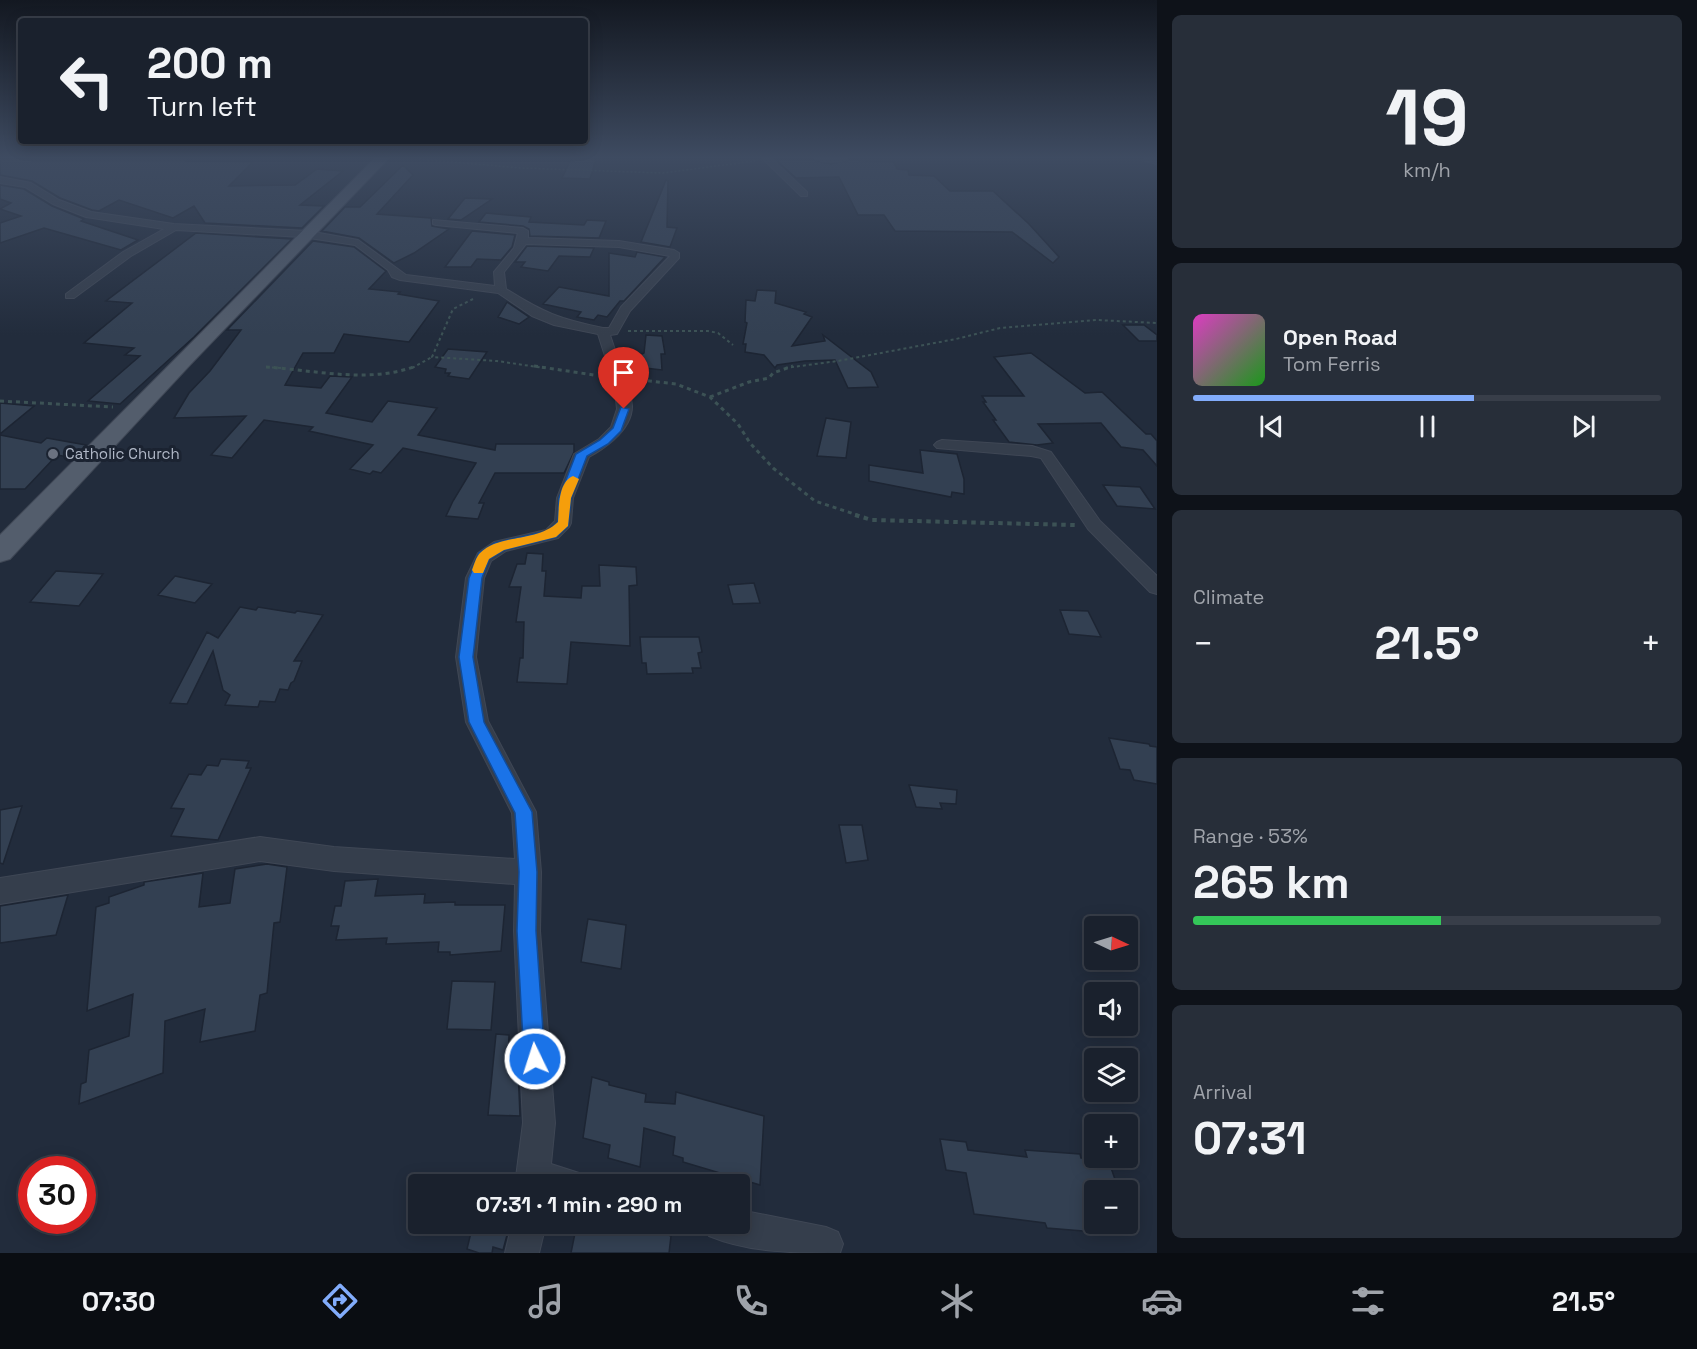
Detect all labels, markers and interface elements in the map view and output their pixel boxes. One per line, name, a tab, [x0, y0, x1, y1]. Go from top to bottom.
text: 200 m	[147, 37, 273, 90]
icon: left	[48, 42, 126, 120]
text: 19	[1385, 68, 1469, 168]
text: Turn left	[147, 89, 257, 124]
text: km/h	[1403, 157, 1451, 183]
text: Open Road	[1283, 323, 1398, 351]
pin	[598, 347, 649, 409]
text: Tom Ferris	[1283, 351, 1381, 377]
icon: arrive	[607, 356, 640, 389]
icon: previous	[1255, 410, 1288, 443]
icon: pause	[1411, 410, 1444, 443]
icon: next	[1567, 410, 1600, 443]
place label: Catholic Church	[65, 444, 180, 463]
marker: Catholic Church	[46, 447, 60, 461]
text: Climate	[1193, 584, 1264, 610]
text: 21.5°	[1374, 615, 1480, 672]
text: −	[1193, 623, 1213, 665]
text: +	[1641, 623, 1661, 665]
text: Range · 53%	[1193, 823, 1308, 849]
text: 265 km	[1193, 854, 1350, 911]
north arrow	[1084, 916, 1138, 970]
map controls	[1084, 916, 1138, 1234]
button: sound	[1084, 982, 1138, 1036]
position arrow	[503, 1027, 567, 1091]
button: layers	[1084, 1048, 1138, 1102]
text: Arrival	[1193, 1079, 1252, 1105]
text: 07:31	[1193, 1110, 1307, 1167]
button: +	[1084, 1114, 1138, 1168]
speed limit sign: 30	[18, 1156, 96, 1234]
button: −	[1084, 1180, 1138, 1234]
text: 07:31 · 1 min · 290 m	[476, 1190, 682, 1218]
icon: directions	[319, 1280, 361, 1322]
icon: music	[525, 1280, 567, 1322]
icon: phone	[730, 1280, 772, 1322]
icon: climate	[936, 1280, 978, 1322]
icon: car	[1141, 1280, 1183, 1322]
icon: filters	[1347, 1280, 1389, 1322]
text: 07:30	[82, 1284, 156, 1319]
text: 21.5°	[1552, 1284, 1615, 1319]

